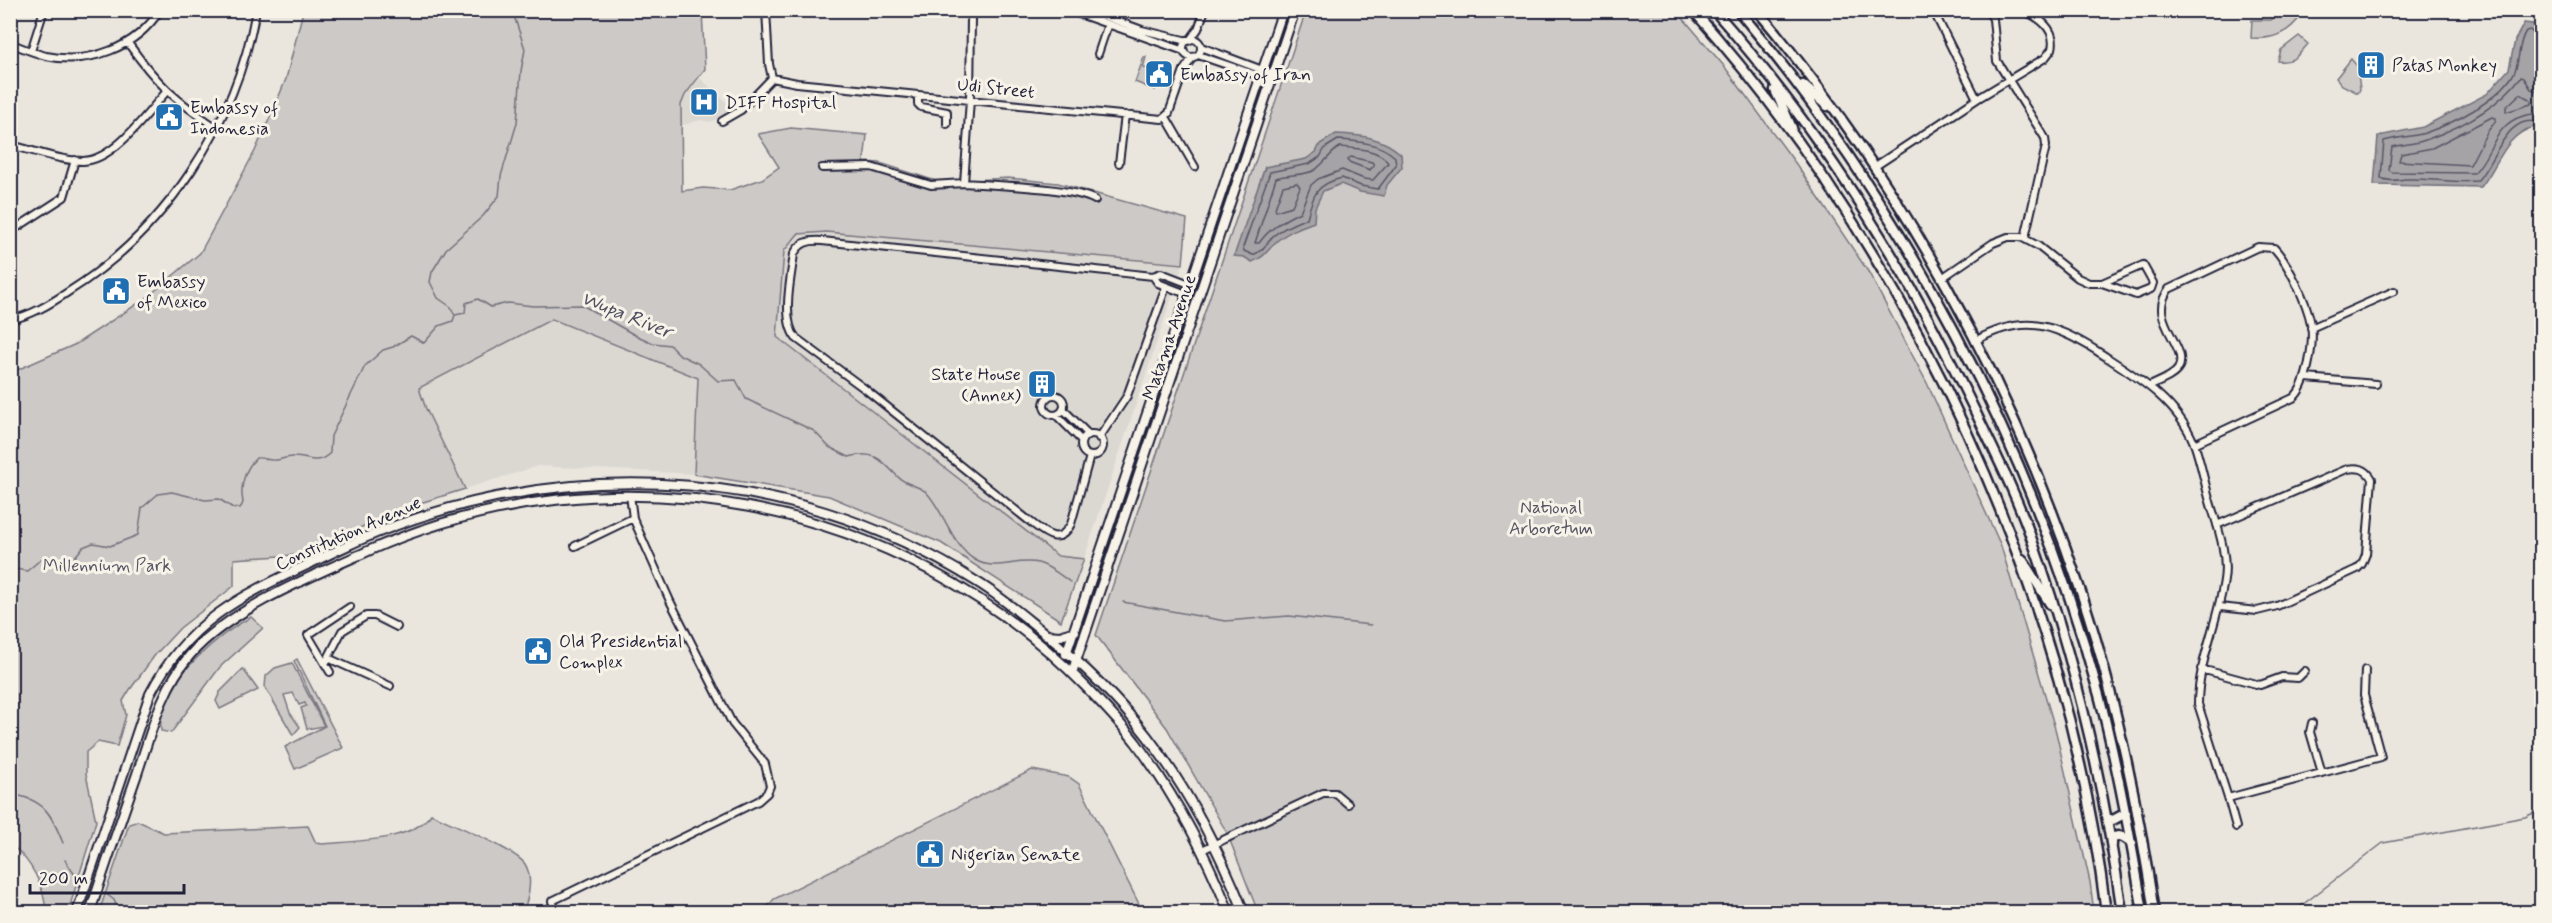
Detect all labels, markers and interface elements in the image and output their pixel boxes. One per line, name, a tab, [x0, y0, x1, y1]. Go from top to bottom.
building icon: Patas Monkey	[2355, 49, 2387, 81]
place label: Patas Monkey	[2392, 54, 2497, 78]
public building icon: Embassy of Iran	[1143, 58, 1175, 90]
place label: Embassy of Iran	[1180, 63, 1311, 87]
street label: Udi Street	[956, 73, 1036, 105]
hospital icon: DIFF Hospital	[688, 86, 720, 118]
place label: DIFF Hospital	[725, 91, 836, 115]
place label: Embassy of Indonesia	[190, 96, 278, 141]
public building icon: Embassy of Indonesia	[153, 101, 185, 133]
place label: Embassy of Mexico	[137, 270, 207, 315]
street label: Matama Avenue	[1137, 271, 1203, 403]
public building icon: Embassy of Mexico	[100, 275, 132, 307]
water label: Wupa River	[577, 285, 678, 347]
place label: State House (Annex)	[931, 363, 1022, 408]
building icon: State House (Annex)	[1026, 368, 1058, 400]
street label: Constitution Avenue	[272, 491, 425, 577]
park label: National Arboretum	[1509, 496, 1593, 541]
park label: Millennium Park	[43, 554, 171, 578]
place label: Old Presidential Complex	[559, 630, 682, 675]
public building icon: Old Presidential Complex	[522, 635, 554, 667]
public building icon: Nigerian Senate	[914, 838, 946, 870]
place label: Nigerian Senate	[951, 843, 1081, 869]
scale bar	[30, 857, 184, 895]
text: 200 m	[39, 867, 88, 891]

